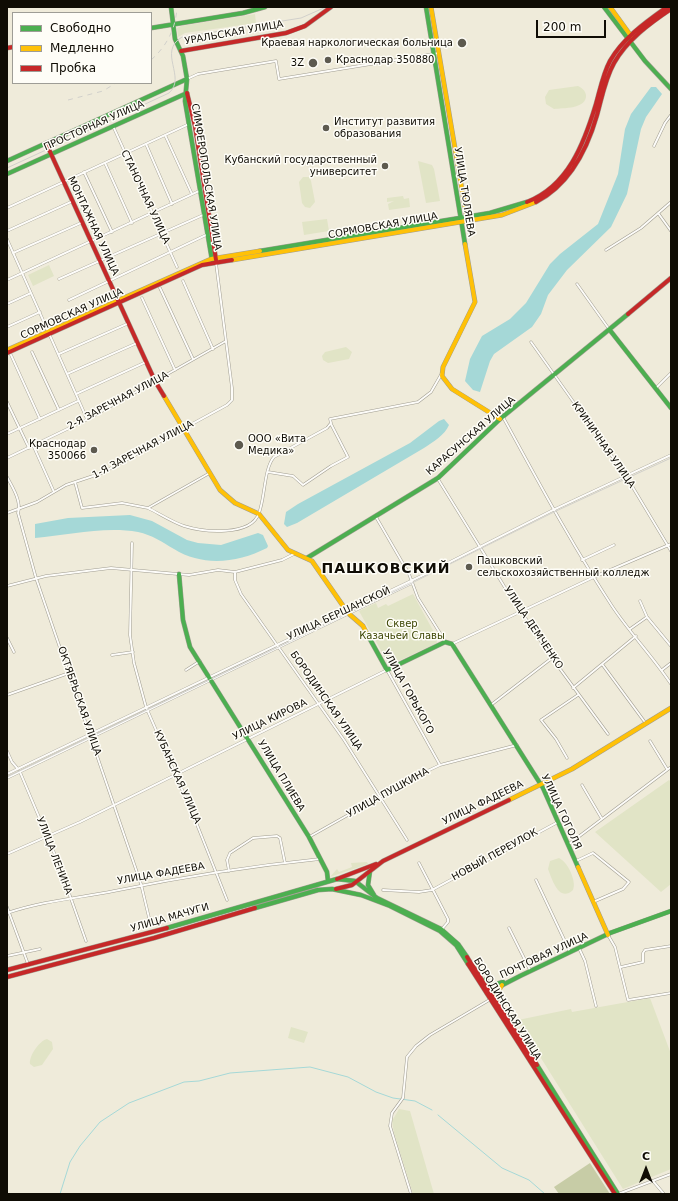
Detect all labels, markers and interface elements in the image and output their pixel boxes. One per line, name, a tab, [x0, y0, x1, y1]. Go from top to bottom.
legend	[12, 12, 152, 84]
scale bar	[538, 12, 608, 38]
street label: УРАЛЬСКАЯ УЛИЦА	[184, 18, 284, 48]
text: 200 m	[543, 20, 581, 34]
text: Свободно	[50, 21, 111, 35]
place label: Краевая наркологическая больница	[261, 37, 453, 49]
marker: Краевая наркологическая больница	[456, 37, 468, 49]
text: Медленно	[50, 41, 114, 55]
place label: Краснодар 350880	[336, 54, 434, 66]
marker: Краснодар 350880	[323, 55, 333, 65]
place label: 3Z	[291, 57, 304, 69]
marker: 3Z	[307, 57, 319, 69]
text: Пробка	[50, 61, 96, 75]
street label: ПРОСТОРНАЯ УЛИЦА	[42, 98, 146, 154]
street label: СИМФЕРОПОЛЬСКАЯ УЛИЦА	[188, 103, 224, 251]
place label: Институт развития образования	[334, 116, 435, 140]
marker: Институт развития образования	[321, 123, 331, 133]
street label: УЛИЦА ТЮЛЯЕВА	[451, 146, 477, 238]
street label: СТАНОЧНАЯ УЛИЦА	[118, 148, 172, 246]
place label: Кубанский государственный университет	[224, 154, 377, 178]
marker: Кубанский государственный университет	[380, 161, 390, 171]
street label: МОНТАЖНАЯ УЛИЦА	[65, 175, 121, 277]
street label: СОРМОВСКАЯ УЛИЦА	[327, 210, 439, 242]
street label: СОРМОВСКАЯ УЛИЦА	[19, 286, 125, 342]
street label: 2-Я ЗАРЕЧНАЯ УЛИЦА	[65, 369, 171, 433]
street label: КАРАСУНСКАЯ УЛИЦА	[424, 394, 518, 478]
street label: КРИНИЧНАЯ УЛИЦА	[569, 400, 637, 490]
street label: 1-Я ЗАРЕЧНАЯ УЛИЦА	[90, 418, 196, 482]
place label: ООО «Вита Медика»	[248, 433, 306, 456]
place label: Краснодар 350066	[29, 438, 86, 462]
marker: ООО «Вита Медика»	[233, 439, 245, 451]
marker: Краснодар 350066	[89, 445, 99, 455]
place label: Пашковский сельскохозяйственный колледж	[477, 555, 649, 578]
district label: ПАШКОВСКИЙ	[321, 561, 451, 577]
marker: Пашковский сельскохозяйственный колледж	[464, 562, 474, 572]
street label: УЛИЦА ДЕМЧЕНКО	[501, 584, 565, 672]
street label: УЛИЦА БЕРШАНСКОЙ	[285, 585, 393, 643]
park label: Сквер Казачьей Славы	[359, 618, 445, 642]
street label: ОКТЯБРЬСКАЯ УЛИЦА	[55, 645, 103, 757]
street label: УЛИЦА ГОРЬКОГО	[380, 648, 436, 736]
street label: БОРОДИНСКАЯ УЛИЦА	[287, 649, 365, 753]
street label: УЛИЦА КИРОВА	[231, 697, 309, 743]
street label: КУБАНСКАЯ УЛИЦА	[151, 728, 203, 826]
street label: УЛИЦА ПЛИЕВА	[255, 738, 307, 814]
street label: УЛИЦА ПУШКИНА	[345, 765, 431, 821]
street label: УЛИЦА ГОГОЛЯ	[538, 773, 584, 851]
street label: УЛИЦА ФАДЕЕВА	[441, 778, 525, 828]
street label: УЛИЦА ЛЕНИНА	[34, 816, 74, 896]
street label: НОВЫЙ ПЕРЕУЛОК	[450, 826, 540, 884]
street label: УЛИЦА ФАДЕЕВА	[116, 860, 206, 888]
street label: УЛИЦА МАЧУГИ	[129, 901, 211, 935]
street label: ПОЧТОВАЯ УЛИЦА	[498, 930, 590, 982]
street label: БОРОДИНСКАЯ УЛИЦА	[471, 956, 543, 1062]
north arrow	[626, 1149, 666, 1189]
text: С	[642, 1150, 650, 1163]

